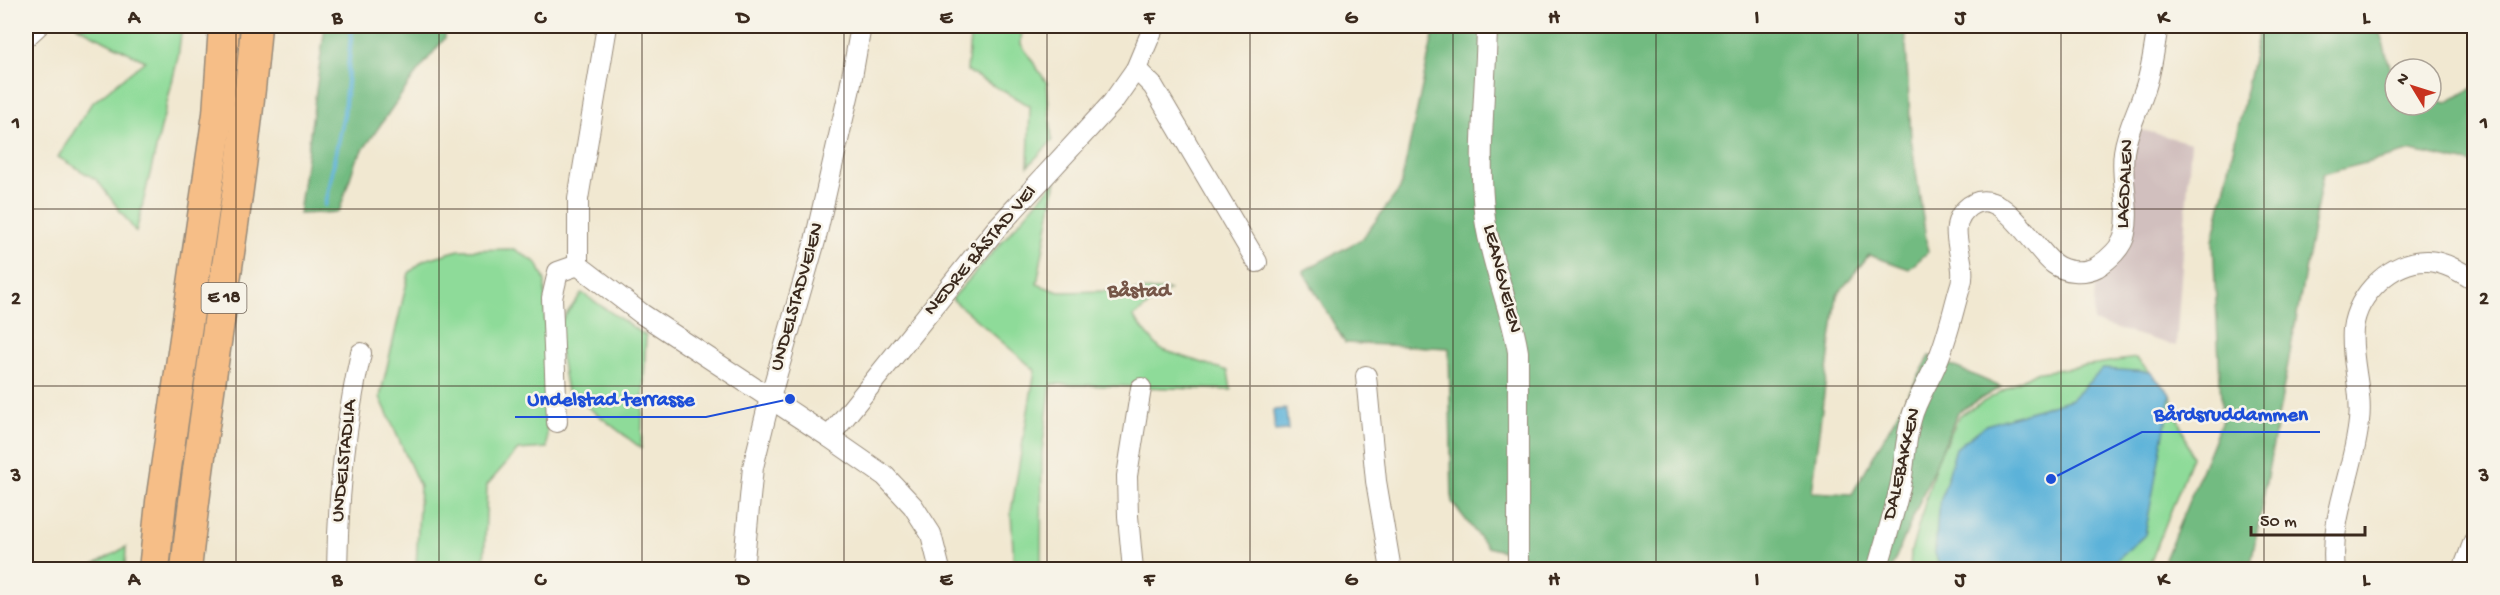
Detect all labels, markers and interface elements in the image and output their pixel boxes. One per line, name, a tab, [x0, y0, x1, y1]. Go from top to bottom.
text: A	[127, 8, 142, 31]
text: B	[331, 8, 343, 31]
text: C	[534, 8, 548, 31]
text: D	[734, 8, 750, 31]
text: E	[940, 8, 954, 31]
text: F	[1143, 8, 1156, 31]
text: G	[1345, 8, 1359, 31]
text: H	[1548, 8, 1560, 31]
text: I	[1755, 8, 1760, 31]
text: J	[1954, 8, 1967, 31]
text: K	[2156, 8, 2171, 31]
text: L	[2362, 8, 2371, 31]
north arrow	[2383, 57, 2443, 117]
text: N	[2393, 70, 2415, 90]
text: 1	[11, 113, 20, 136]
text: 1	[2479, 113, 2488, 136]
street label: LAGDALEN	[2112, 139, 2140, 229]
street label: NEDRE BÅSTAD VEI	[917, 179, 1042, 321]
street label: UNDELSTADVEIEN	[766, 220, 830, 374]
street label: LEANGVEIEN	[1476, 222, 1526, 336]
district label: Båstad	[1107, 280, 1173, 305]
road number: E 18	[202, 283, 246, 313]
text: 2	[11, 289, 21, 312]
text: 2	[2479, 289, 2489, 312]
callout: Undelstad terrasse	[515, 378, 706, 417]
text: Undelstad terrasse	[527, 389, 696, 414]
callout: Bårdsruddammen	[2142, 393, 2320, 432]
street label: UNDELSTADLIA	[327, 397, 363, 523]
text: Bårdsruddammen	[2153, 404, 2309, 429]
street label: DALEBAKKEN	[1878, 406, 1927, 524]
text: 3	[10, 466, 21, 489]
text: 3	[2478, 466, 2489, 489]
scale bar	[2251, 499, 2365, 537]
text: 50 m	[2260, 512, 2297, 533]
text: A	[127, 570, 142, 593]
text: B	[331, 570, 343, 593]
text: C	[534, 570, 548, 593]
text: D	[734, 570, 750, 593]
text: E	[940, 570, 954, 593]
text: F	[1143, 570, 1156, 593]
text: G	[1345, 570, 1359, 593]
text: H	[1548, 570, 1560, 593]
text: I	[1755, 570, 1760, 593]
text: J	[1954, 570, 1967, 593]
text: K	[2156, 570, 2171, 593]
text: L	[2362, 570, 2371, 593]

